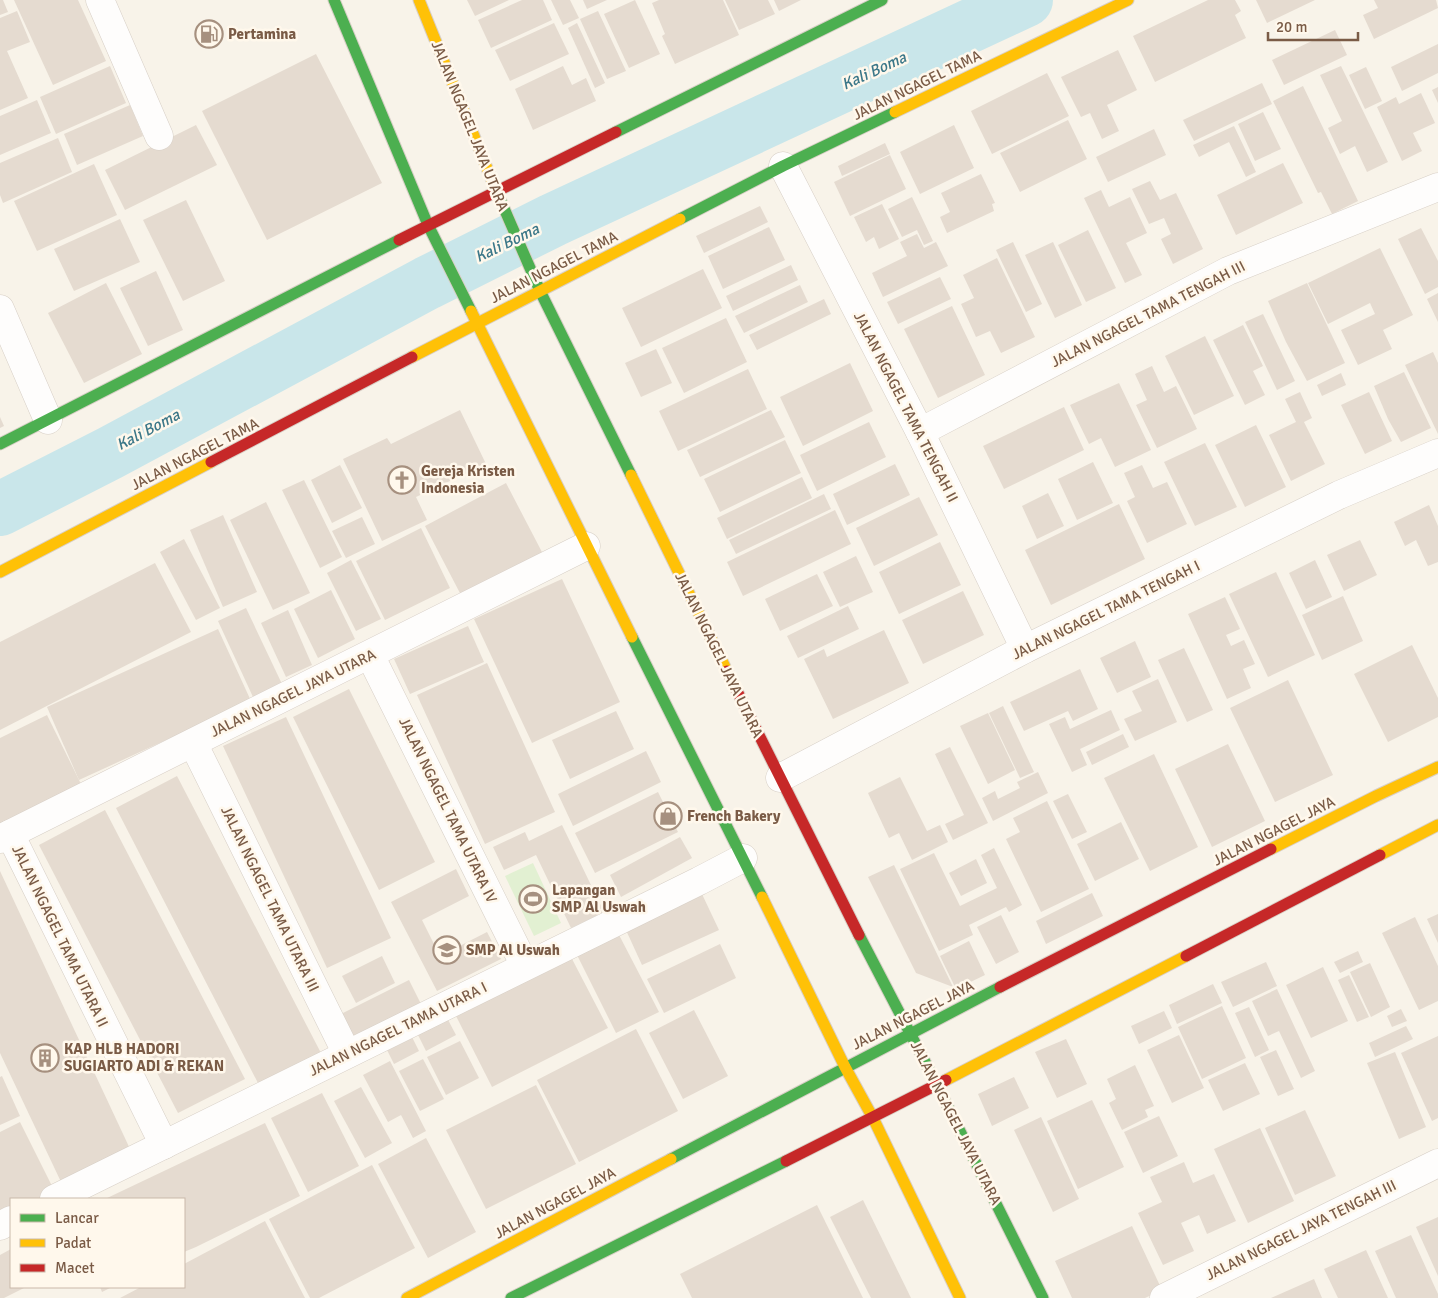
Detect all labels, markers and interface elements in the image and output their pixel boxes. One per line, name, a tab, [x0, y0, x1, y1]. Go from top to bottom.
scale bar	[1268, 10, 1358, 42]
text: 20 m	[1276, 18, 1307, 36]
fuel station icon: Pertamina	[194, 19, 224, 49]
place label: Pertamina	[228, 25, 297, 43]
street label: JALAN NGAGEL JAYA UTARA	[428, 38, 512, 214]
street label: JALAN NGAGEL TAMA	[850, 46, 984, 124]
water label: Kali Boma	[839, 47, 910, 95]
water label: Kali Boma	[472, 219, 543, 267]
street label: JALAN NGAGEL TAMA	[487, 227, 621, 307]
street label: JALAN NGAGEL TAMA TENGAH III	[1048, 257, 1248, 371]
street label: JALAN NGAGEL TAMA TENGAH II	[850, 309, 962, 505]
water label: Kali Boma	[113, 405, 184, 455]
street label: JALAN NGAGEL TAMA	[128, 414, 262, 494]
place label: Gereja Kristen Indonesia	[421, 462, 515, 497]
church icon: Gereja Kristen Indonesia	[387, 465, 417, 495]
street label: JALAN NGAGEL TAMA TENGAH I	[1009, 557, 1203, 663]
street label: JALAN NGAGEL JAYA UTARA	[671, 569, 767, 741]
street label: JALAN NGAGEL JAYA UTARA	[207, 645, 379, 741]
street label: JALAN NGAGEL TAMA UTARA IV	[395, 714, 501, 906]
street label: JALAN NGAGEL JAYA	[1210, 792, 1338, 870]
shop icon: French Bakery	[653, 801, 683, 831]
street label: JALAN NGAGEL TAMA UTARA III	[217, 803, 323, 995]
place label: French Bakery	[687, 807, 781, 825]
street label: JALAN NGAGEL TAMA UTARA II	[8, 842, 112, 1030]
place label: Lapangan SMP Al Uswah	[552, 881, 646, 916]
sports icon: Lapangan SMP Al Uswah	[518, 884, 548, 914]
school or university icon: SMP Al Uswah	[432, 935, 462, 965]
place label: SMP Al Uswah	[466, 941, 560, 959]
street label: JALAN NGAGEL JAYA	[849, 976, 977, 1054]
street label: JALAN NGAGEL TAMA UTARA I	[306, 978, 490, 1080]
street label: JALAN NGAGEL JAYA UTARA	[907, 1038, 1005, 1208]
place label: KAP HLB HADORI SUGIARTO ADI & REKAN	[64, 1040, 224, 1075]
building icon: KAP HLB HADORI SUGIARTO ADI & REKAN	[30, 1043, 60, 1073]
street label: JALAN NGAGEL JAYA	[491, 1163, 619, 1243]
street label: JALAN NGAGEL JAYA TENGAH III	[1203, 1176, 1399, 1284]
legend	[10, 1198, 185, 1288]
text: Lancar	[55, 1209, 99, 1227]
text: Padat	[55, 1234, 91, 1252]
text: Macet	[55, 1259, 94, 1277]

